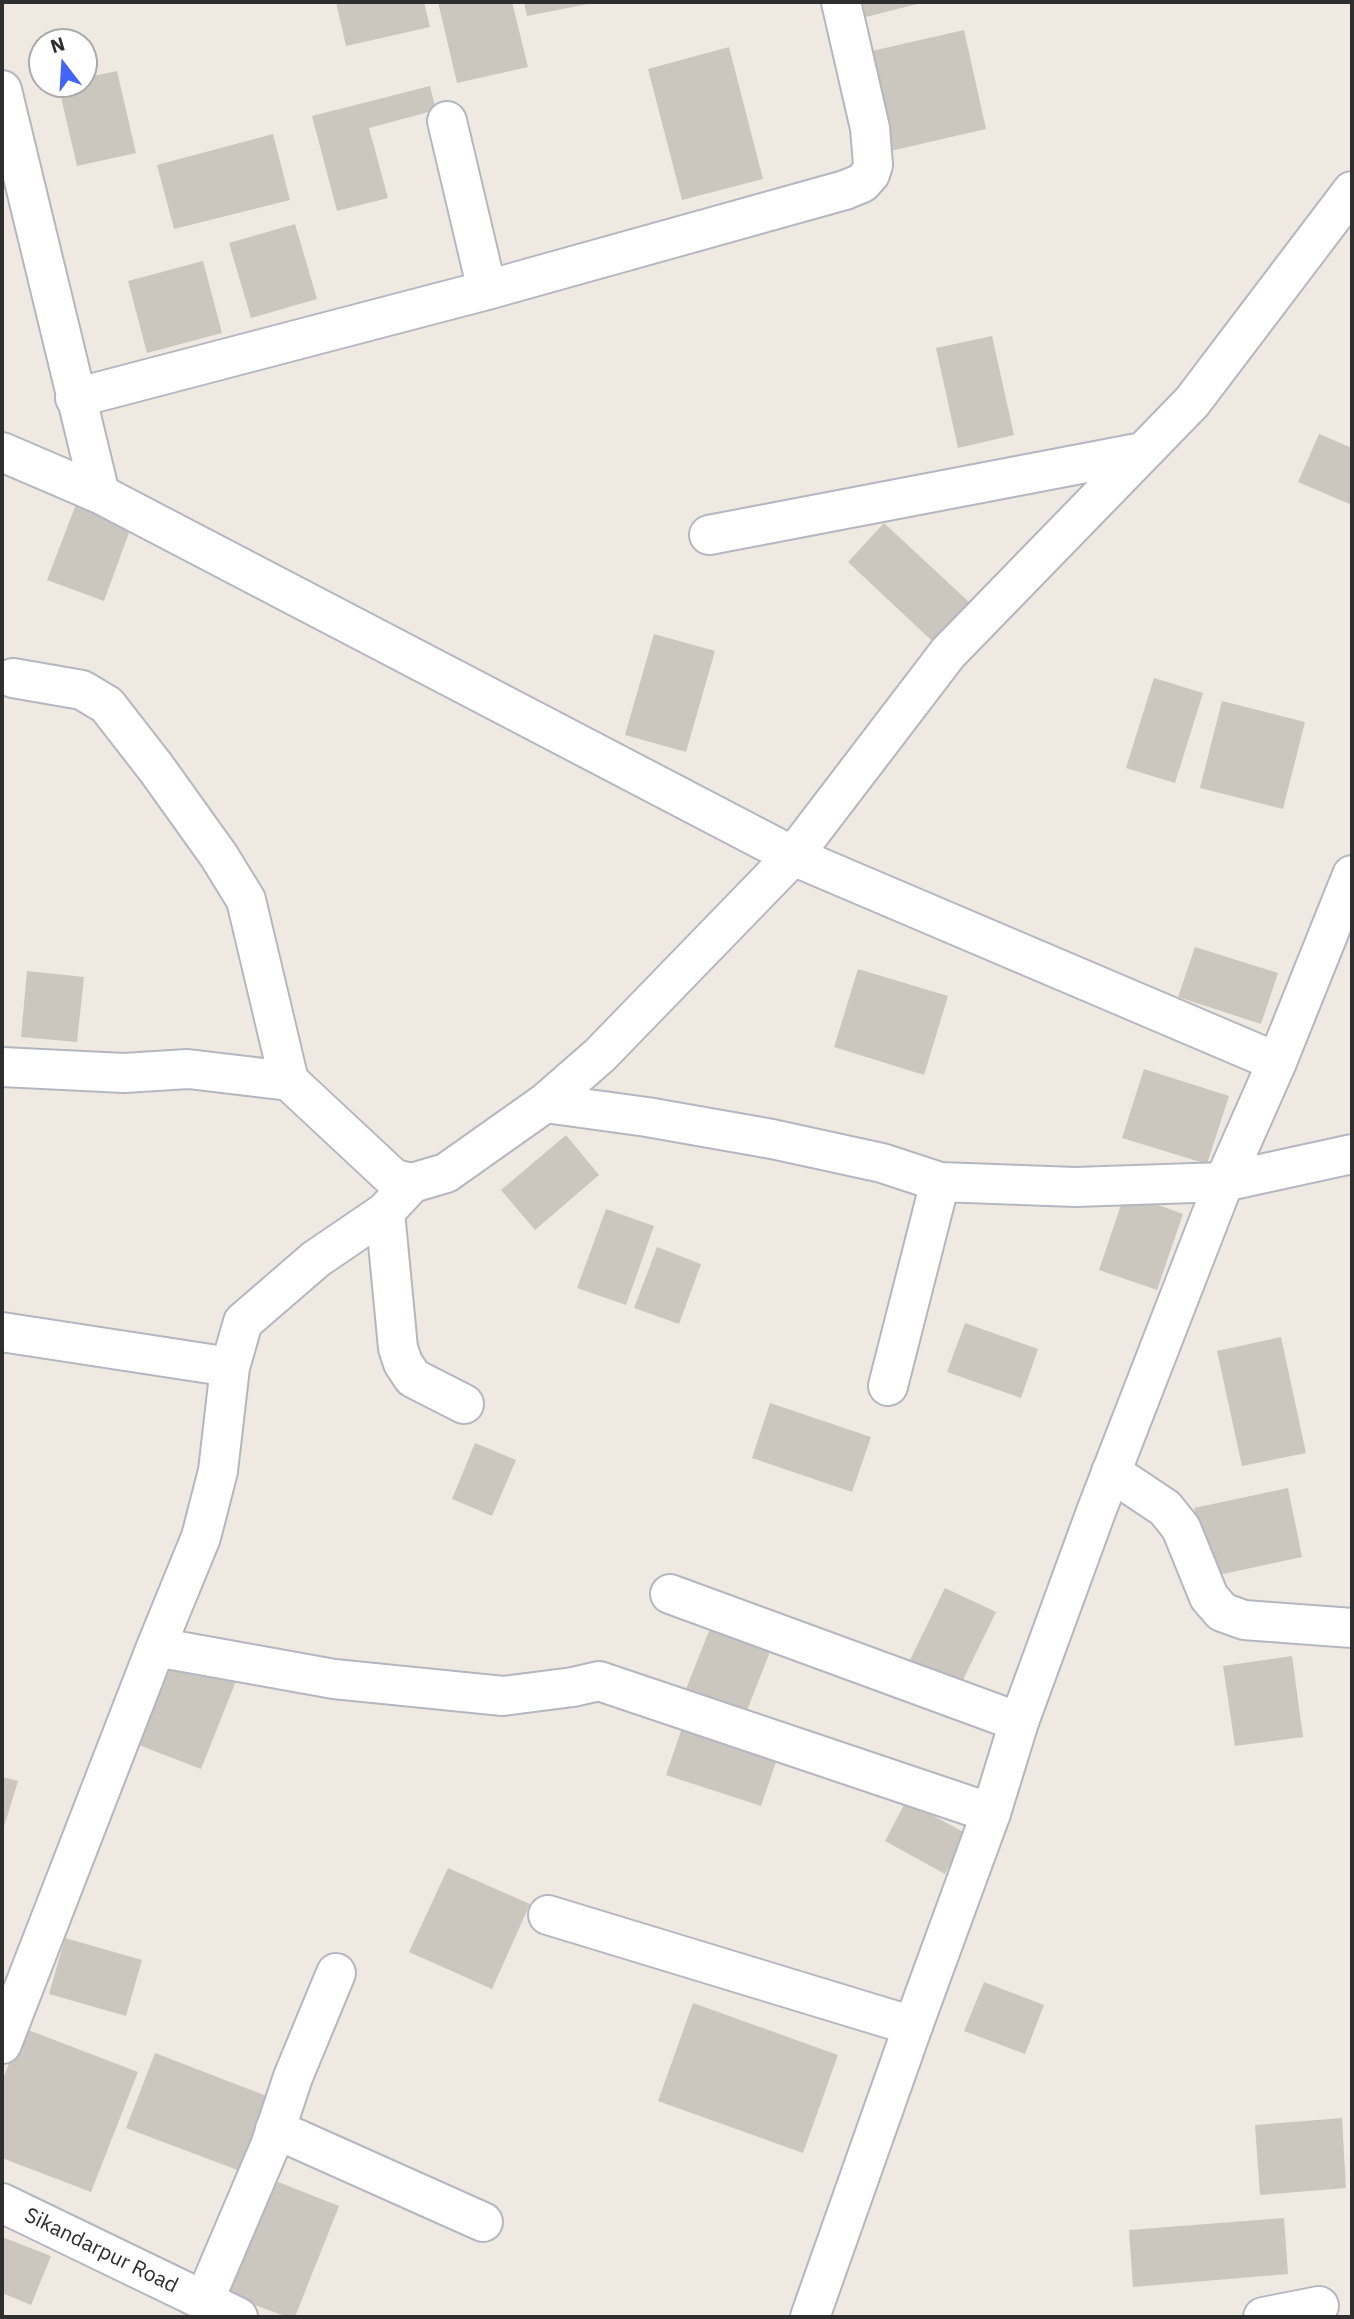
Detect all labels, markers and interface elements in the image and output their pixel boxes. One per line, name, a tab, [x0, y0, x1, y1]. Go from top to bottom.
north arrow	[28, 28, 98, 98]
text: N	[47, 31, 68, 58]
street label: Sikandarpur Road	[20, 2203, 182, 2299]

